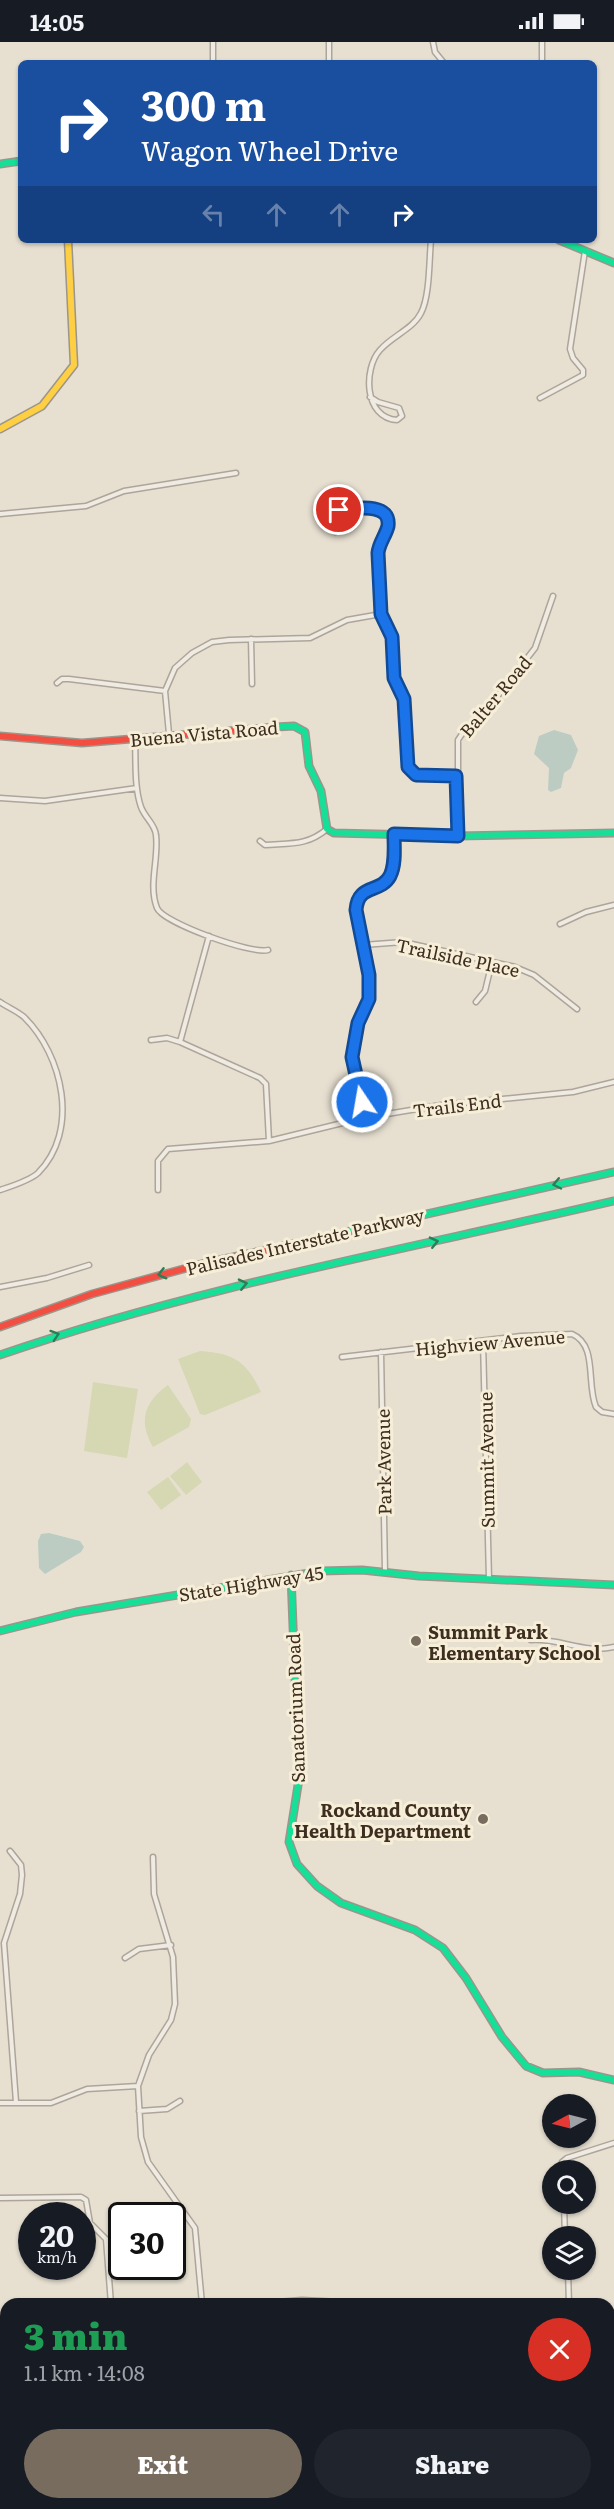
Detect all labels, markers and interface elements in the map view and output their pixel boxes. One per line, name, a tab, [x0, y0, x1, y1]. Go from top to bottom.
text: 14:05	[30, 5, 84, 38]
text: 300 m	[141, 72, 266, 134]
icon: right	[42, 84, 120, 162]
text: Wagon Wheel Drive	[141, 129, 398, 169]
icon: left	[197, 198, 230, 231]
icon: ahead	[260, 198, 293, 231]
icon: ahead	[323, 198, 356, 231]
icon: right	[386, 198, 419, 231]
pin	[313, 484, 364, 535]
icon: arrive	[322, 493, 355, 526]
street label: Balter Road	[453, 649, 537, 743]
street label: Buena Vista Road	[129, 713, 279, 753]
street label: Trailside Place	[394, 931, 522, 983]
position arrow	[330, 1070, 394, 1134]
street label: Trails End	[411, 1086, 503, 1124]
one-way arrow	[552, 1177, 562, 1190]
street label: Palisades Interstate Parkway	[183, 1200, 427, 1282]
one-way arrow	[428, 1236, 438, 1249]
one-way arrow	[157, 1267, 168, 1279]
one-way arrow	[238, 1278, 248, 1291]
street label: Highview Avenue	[414, 1322, 566, 1362]
one-way arrow	[49, 1330, 60, 1343]
street label: Summit Avenue	[471, 1392, 501, 1528]
street label: Park Avenue	[369, 1409, 397, 1515]
street label: State Highway 45	[177, 1558, 325, 1608]
place label: Summit Park Elementary School	[428, 1618, 601, 1666]
street label: Sanatorium Road	[279, 1633, 311, 1783]
marker: Summit Park Elementary School	[409, 1634, 423, 1648]
place label: Rockand County Health Department	[294, 1796, 471, 1844]
marker: Rockand County Health Department	[476, 1812, 490, 1826]
north arrow	[542, 2094, 596, 2148]
map controls	[542, 2094, 596, 2280]
button: search	[542, 2160, 596, 2214]
speed limit sign: 30	[108, 2202, 186, 2280]
text: 20	[40, 2212, 74, 2256]
button: layers	[542, 2226, 596, 2280]
text: km/h	[37, 2245, 77, 2268]
text: 3 min	[24, 2308, 128, 2361]
button: close	[528, 2318, 591, 2381]
text: 1.1 km · 14:08	[24, 2357, 145, 2387]
button: Exit	[24, 2429, 302, 2498]
button: Share	[314, 2429, 591, 2498]

